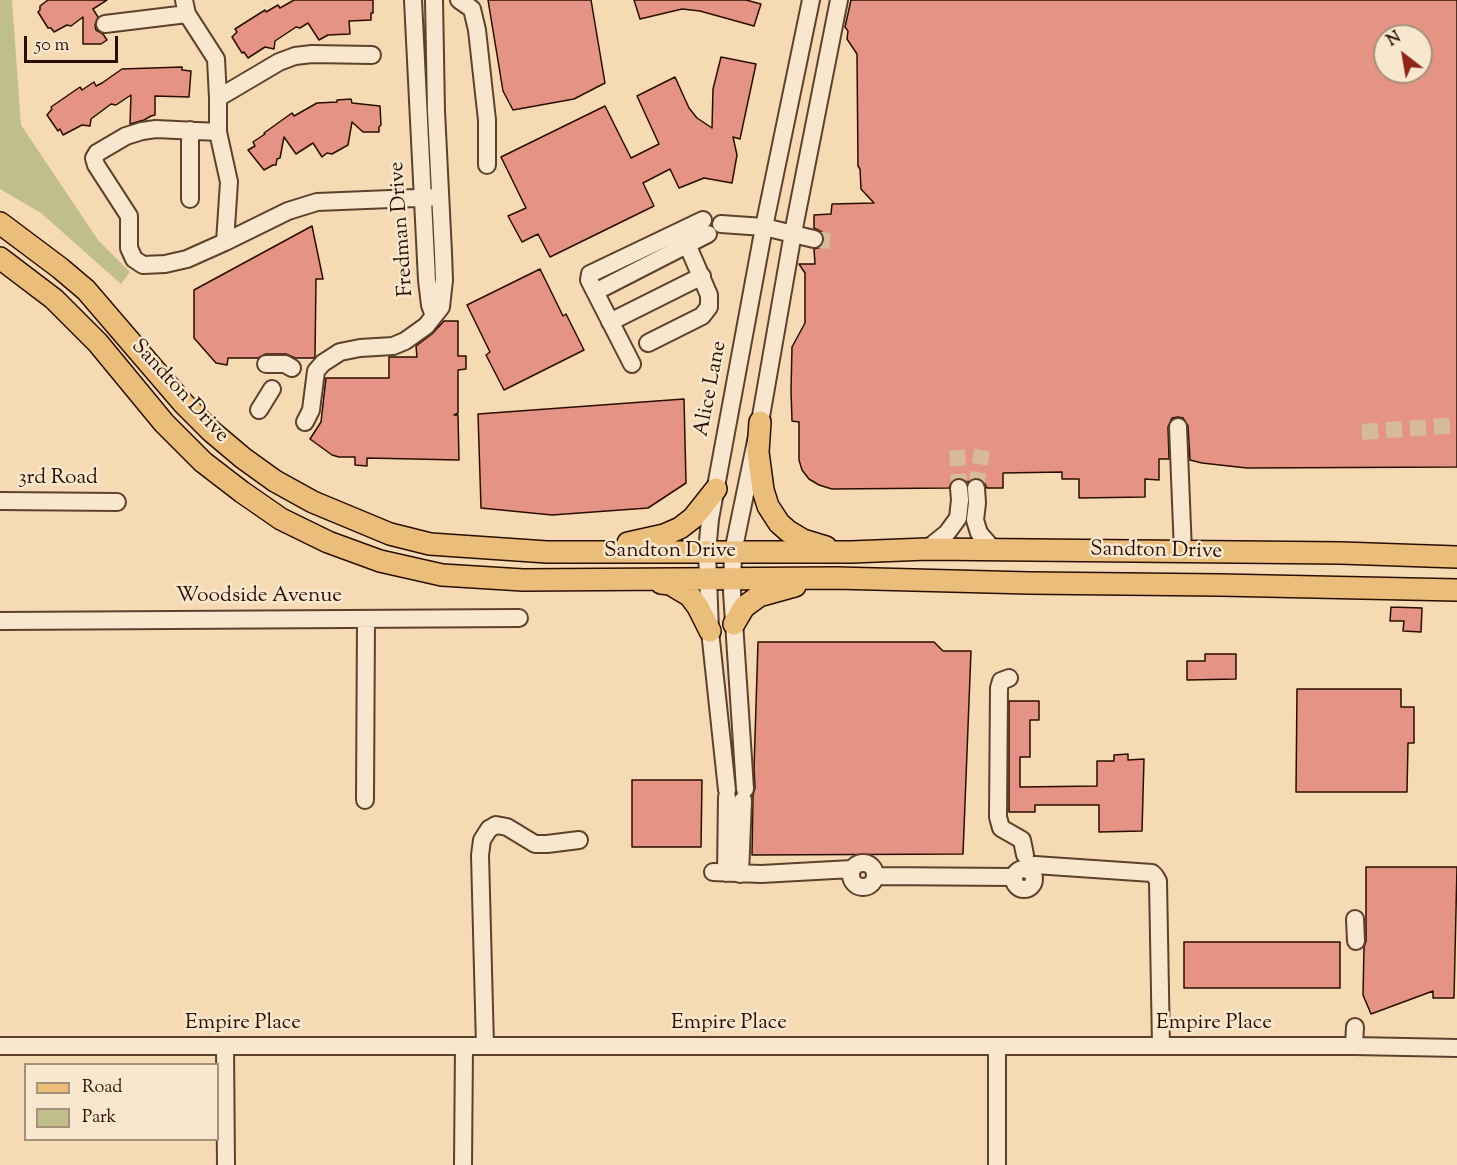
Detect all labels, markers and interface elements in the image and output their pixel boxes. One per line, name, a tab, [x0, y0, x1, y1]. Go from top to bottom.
scale bar	[27, 24, 122, 62]
north arrow	[1373, 24, 1433, 84]
text: N	[1383, 27, 1406, 53]
text: 50 m	[35, 33, 69, 59]
street label: Fredman Drive	[386, 161, 420, 297]
street label: Sandton Drive	[125, 335, 233, 449]
street label: Alice Lane	[690, 339, 734, 439]
street label: 3rd Road	[18, 466, 98, 492]
street label: Sandton Drive	[1090, 538, 1222, 566]
street label: Sandton Drive	[604, 539, 736, 565]
street label: Woodside Avenue	[176, 584, 342, 610]
street label: Empire Place	[185, 1011, 301, 1037]
street label: Empire Place	[671, 1011, 787, 1037]
street label: Empire Place	[1156, 1011, 1272, 1037]
legend	[24, 1063, 219, 1141]
text: Road	[82, 1075, 122, 1101]
text: Park	[82, 1105, 116, 1131]

